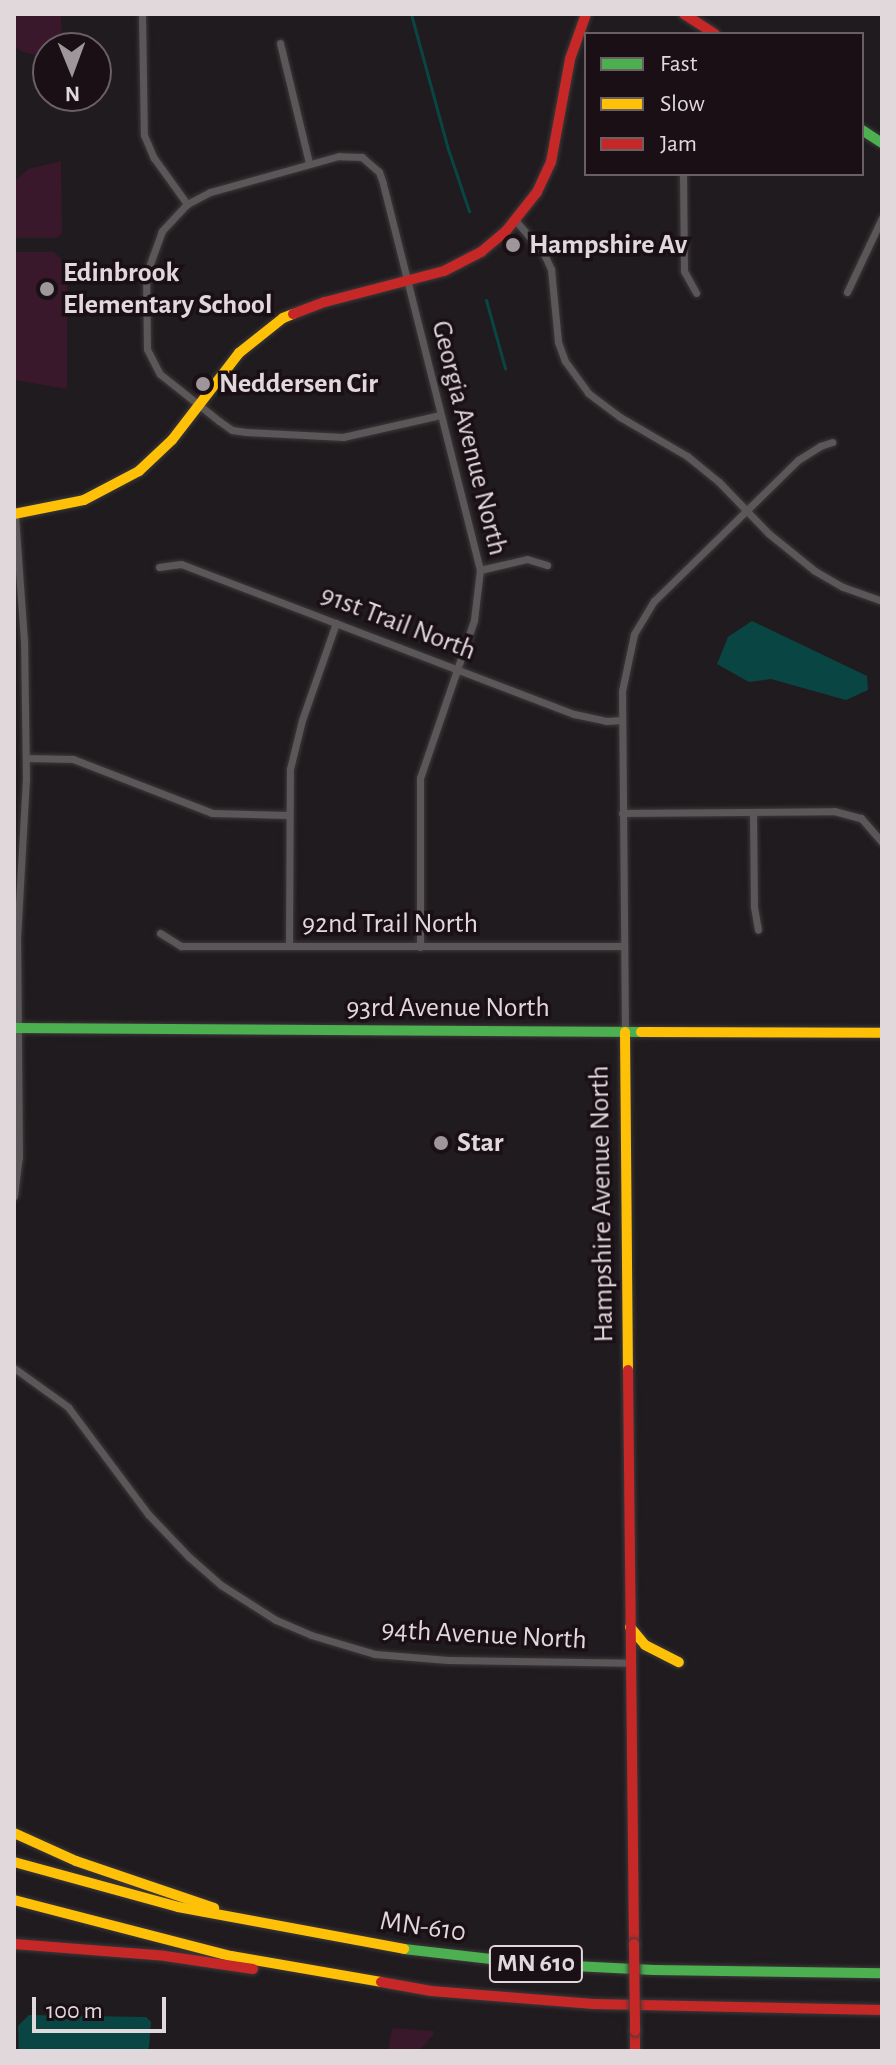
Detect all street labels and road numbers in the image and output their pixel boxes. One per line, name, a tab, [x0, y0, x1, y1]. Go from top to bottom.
street label: Georgia Avenue North	[424, 317, 514, 559]
street label: 91st Trail North	[316, 578, 480, 668]
street label: 92nd Trail North	[302, 907, 478, 941]
street label: 93rd Avenue North	[346, 991, 550, 1025]
street label: Hampshire Avenue North	[583, 1065, 621, 1343]
street label: 94th Avenue North	[380, 1613, 588, 1657]
street label: MN-610	[378, 1904, 468, 1950]
road number: MN 610	[488, 1942, 584, 1986]

